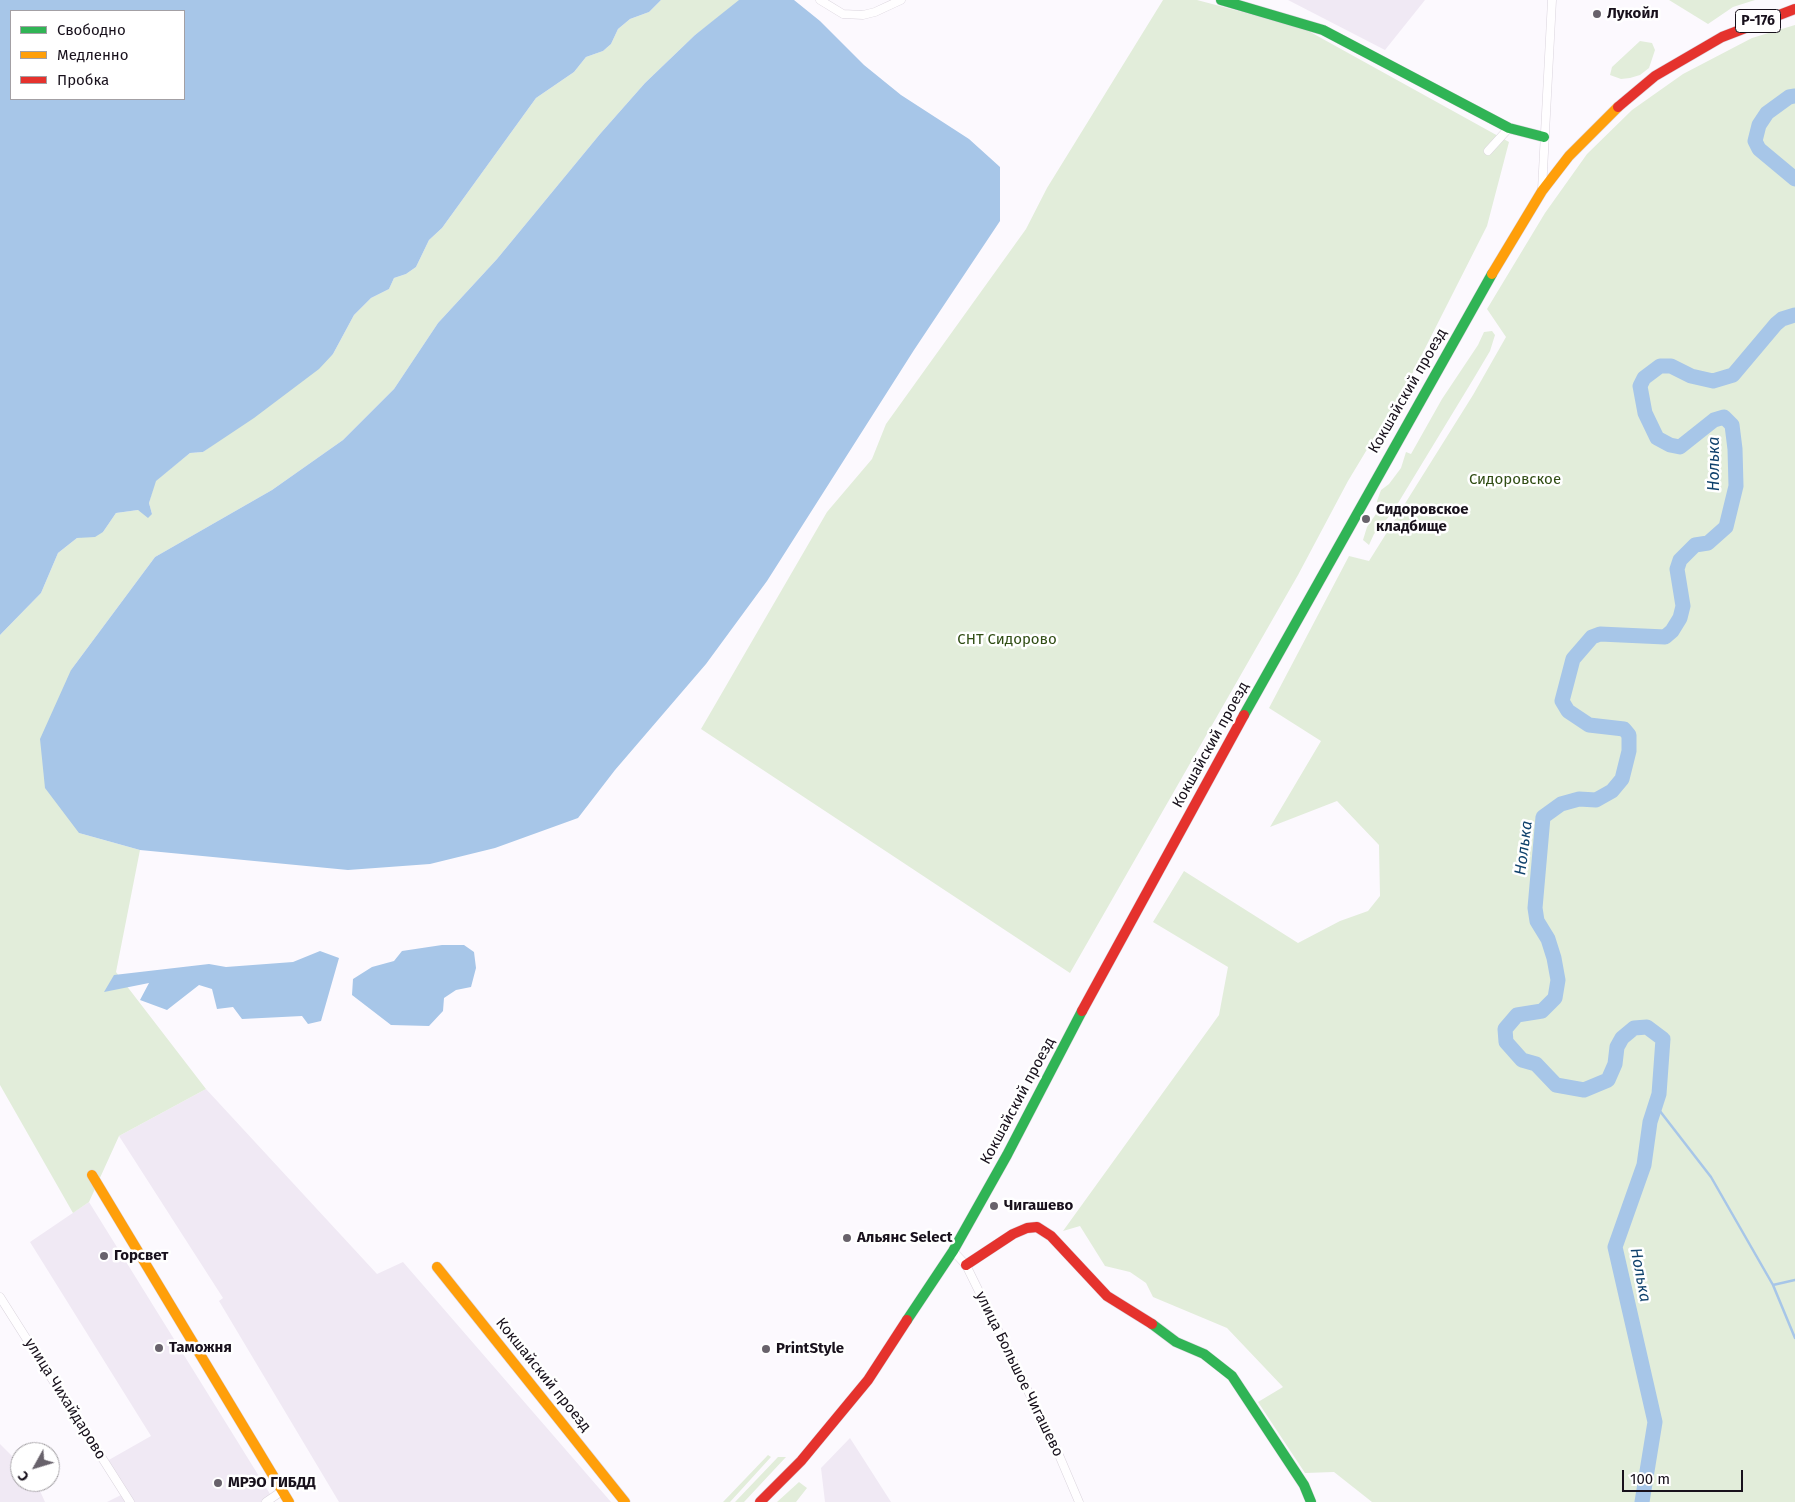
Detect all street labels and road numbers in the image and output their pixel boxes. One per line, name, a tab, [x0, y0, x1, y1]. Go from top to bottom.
road number: Р-176	[1736, 10, 1780, 32]
street label: Кокшайский проезд	[1365, 325, 1451, 457]
street label: Кокшайский проезд	[1169, 679, 1253, 811]
street label: Кокшайский проезд	[977, 1034, 1059, 1168]
street label: улица Большое Чигашево	[971, 1288, 1067, 1460]
street label: Кокшайский проезд	[492, 1314, 594, 1436]
street label: улица Чихайдарово	[20, 1335, 110, 1463]

